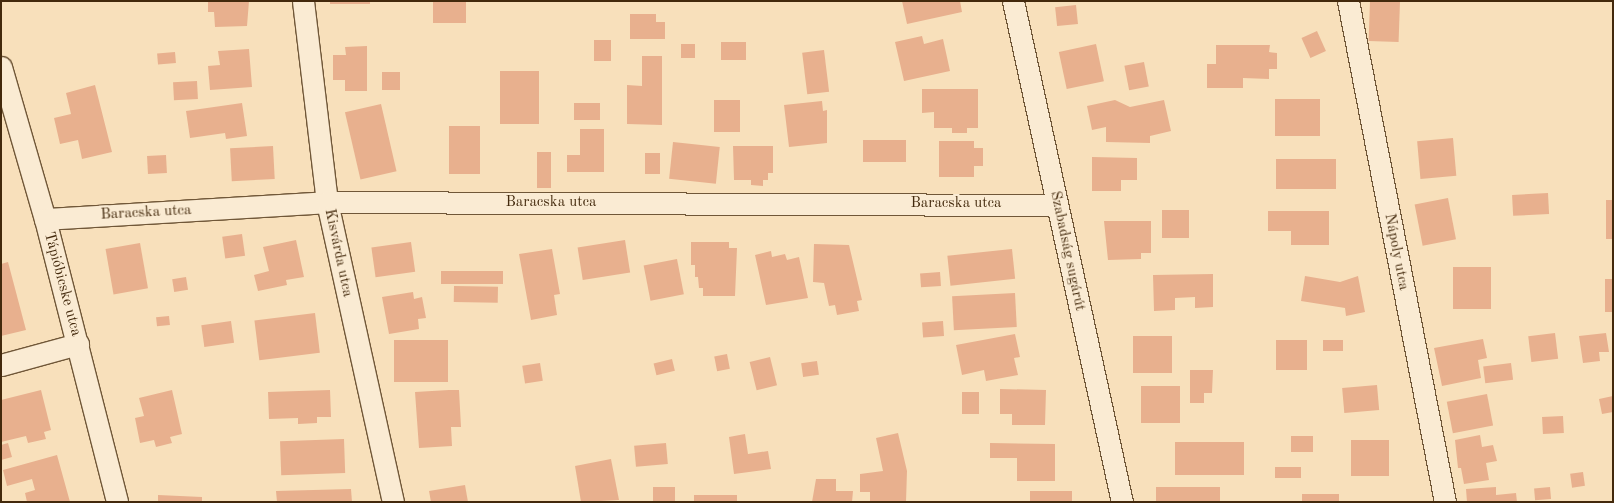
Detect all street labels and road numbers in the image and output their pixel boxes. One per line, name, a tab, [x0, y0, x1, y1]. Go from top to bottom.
street label: Szabadság sugárút	[1046, 190, 1088, 312]
street label: Baracska utca	[506, 194, 596, 212]
street label: Baracska utca	[911, 195, 1001, 213]
street label: Baracska utca	[100, 202, 192, 224]
street label: Kisvárda utca	[320, 207, 356, 299]
street label: Nápoly utca	[1380, 212, 1412, 292]
street label: Tápióbicske utca	[39, 230, 85, 338]

